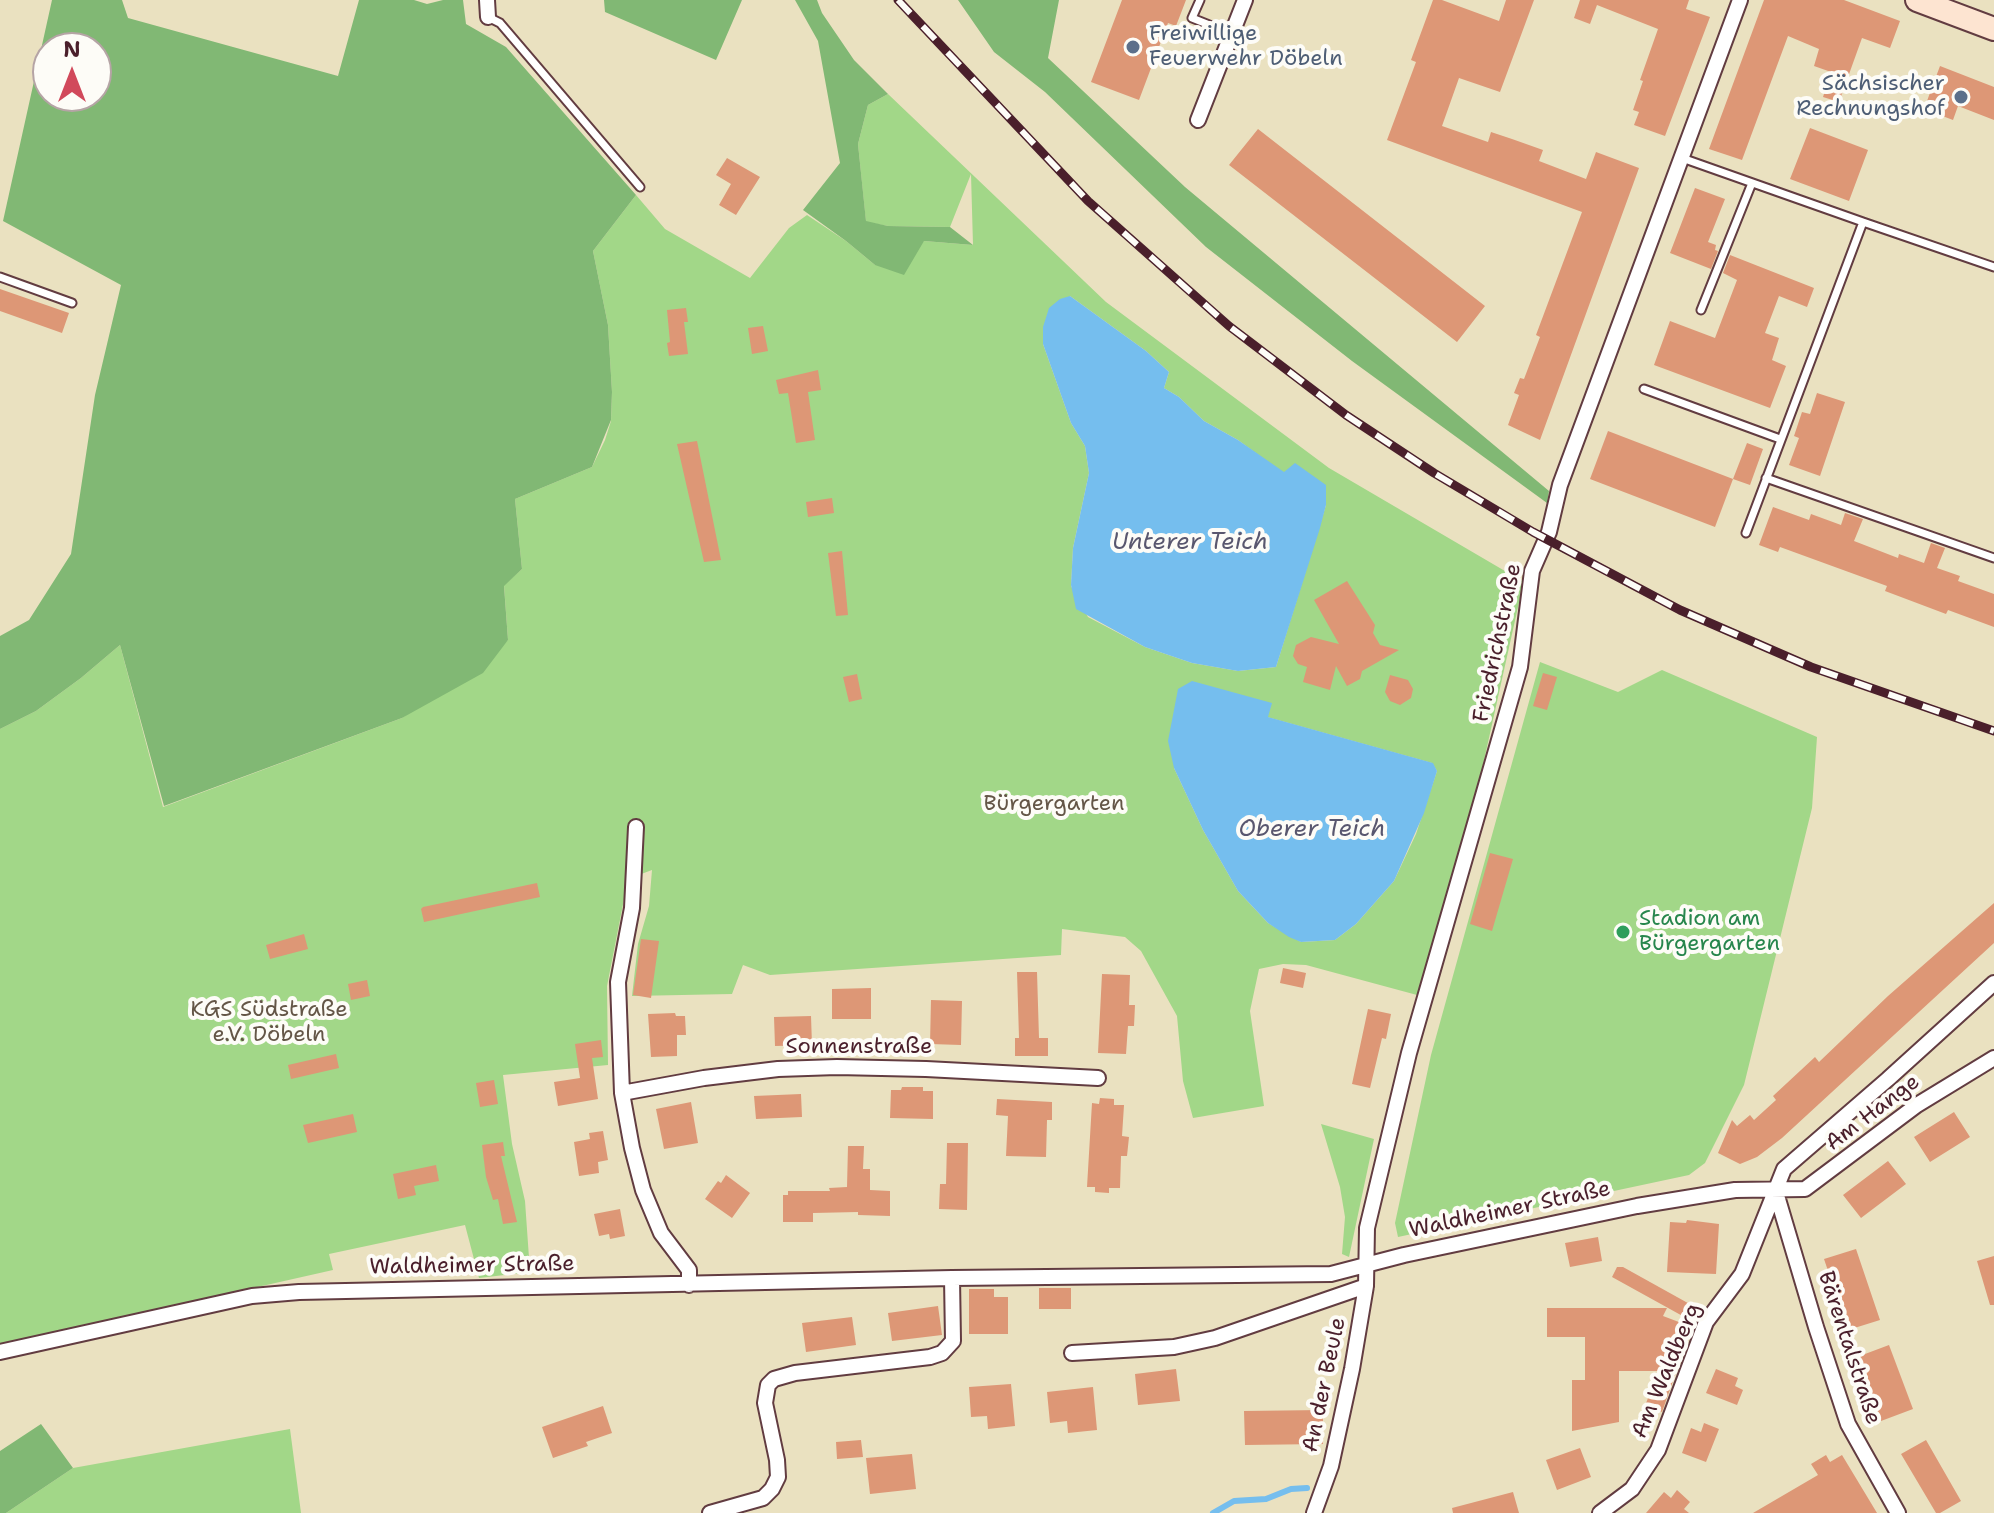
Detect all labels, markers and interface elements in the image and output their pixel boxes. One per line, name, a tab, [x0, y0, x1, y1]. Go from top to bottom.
place label: Freiwillige Feuerwehr Döbeln	[1149, 21, 1343, 72]
north arrow	[32, 32, 112, 112]
text: N	[63, 35, 81, 64]
marker: Freiwillige Feuerwehr Döbeln	[1124, 38, 1142, 56]
place label: Sächsischer Rechnungshof	[1796, 71, 1945, 122]
marker: Sächsischer Rechnungshof	[1952, 88, 1970, 106]
water label: Unterer Teich	[1112, 529, 1268, 557]
street label: Friedrichstraße	[1468, 561, 1528, 725]
park label: Bürgergarten	[984, 791, 1124, 817]
water label: Oberer Teich	[1238, 816, 1386, 844]
place label: Stadion am Bürgergarten	[1639, 906, 1780, 958]
marker: Stadion am Bürgergarten	[1614, 923, 1632, 941]
park label: KGS Südstraße e.V. Döbeln	[190, 997, 348, 1048]
street label: Sonnenstraße	[786, 1034, 932, 1060]
street label: Am Hange	[1821, 1069, 1925, 1157]
street label: Waldheimer Straße	[1407, 1176, 1613, 1244]
street label: Waldheimer Straße	[369, 1251, 575, 1281]
street label: Bärentalstraße	[1812, 1268, 1886, 1428]
street label: Am Waldberg	[1627, 1300, 1707, 1442]
street label: An der Beule	[1298, 1315, 1352, 1455]

